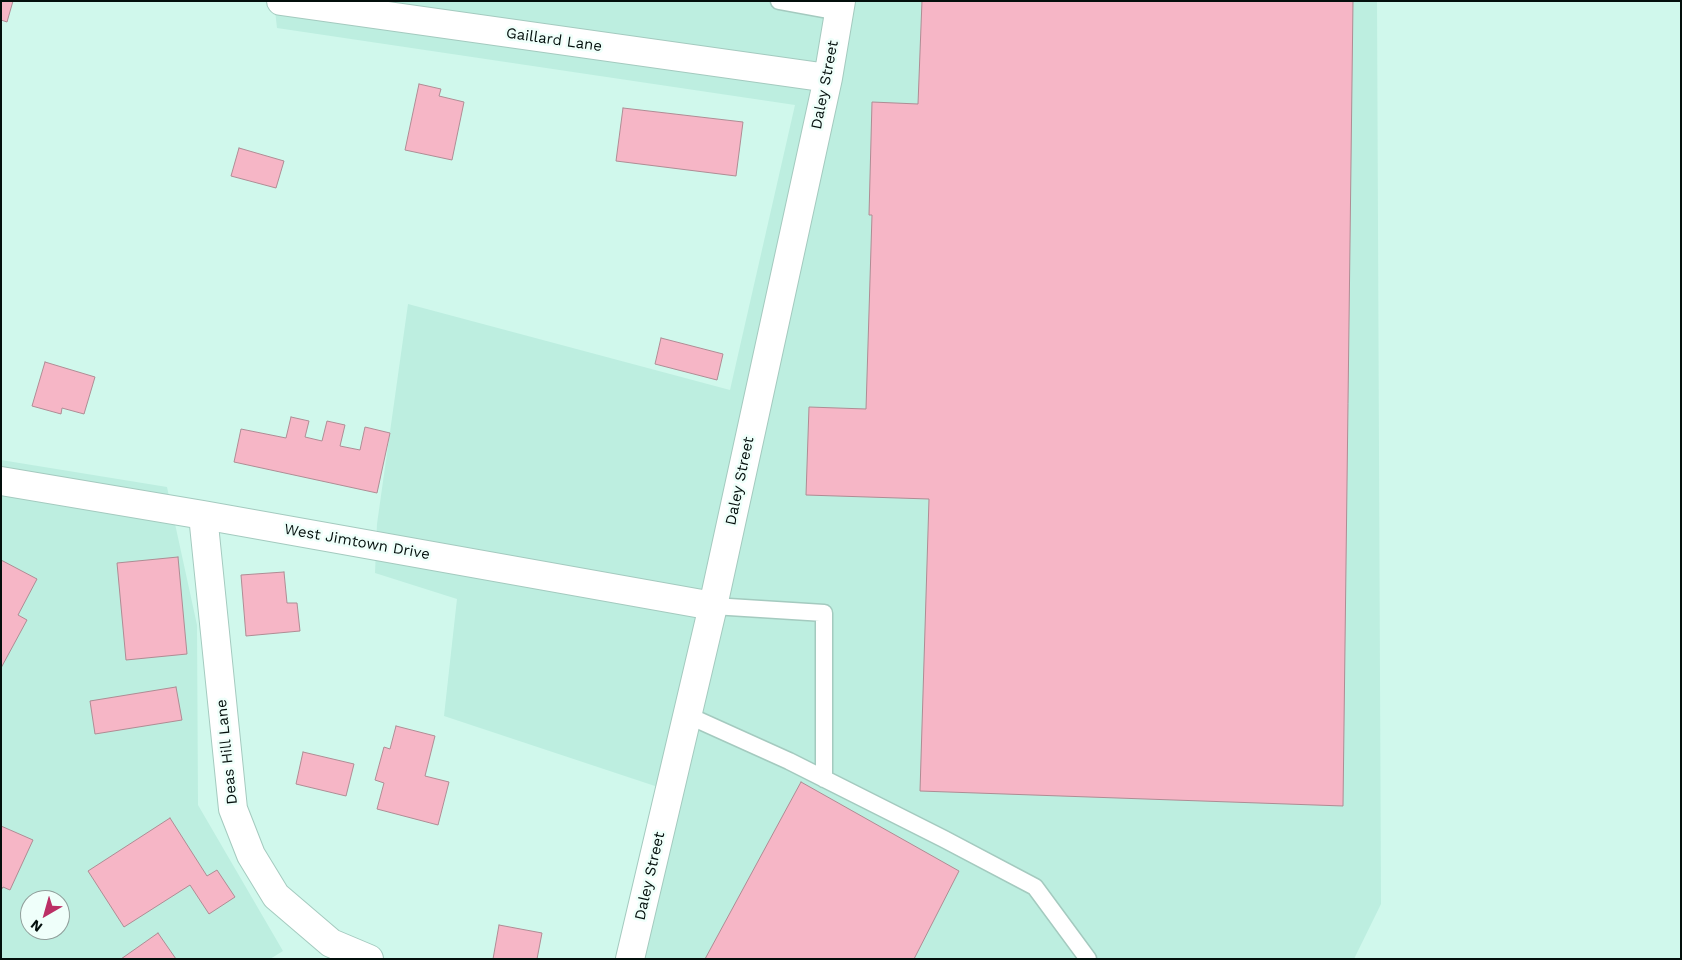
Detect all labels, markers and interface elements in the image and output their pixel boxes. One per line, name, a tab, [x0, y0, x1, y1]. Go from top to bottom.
street label: Gaillard Lane	[505, 24, 603, 56]
street label: Daley Street	[808, 39, 842, 131]
street label: Daley Street	[722, 435, 758, 527]
street label: West Jimtown Drive	[283, 520, 431, 564]
street label: Deas Hill Lane	[213, 699, 241, 805]
street label: Daley Street	[631, 830, 669, 922]
north arrow	[20, 890, 70, 940]
text: N	[27, 917, 45, 936]

